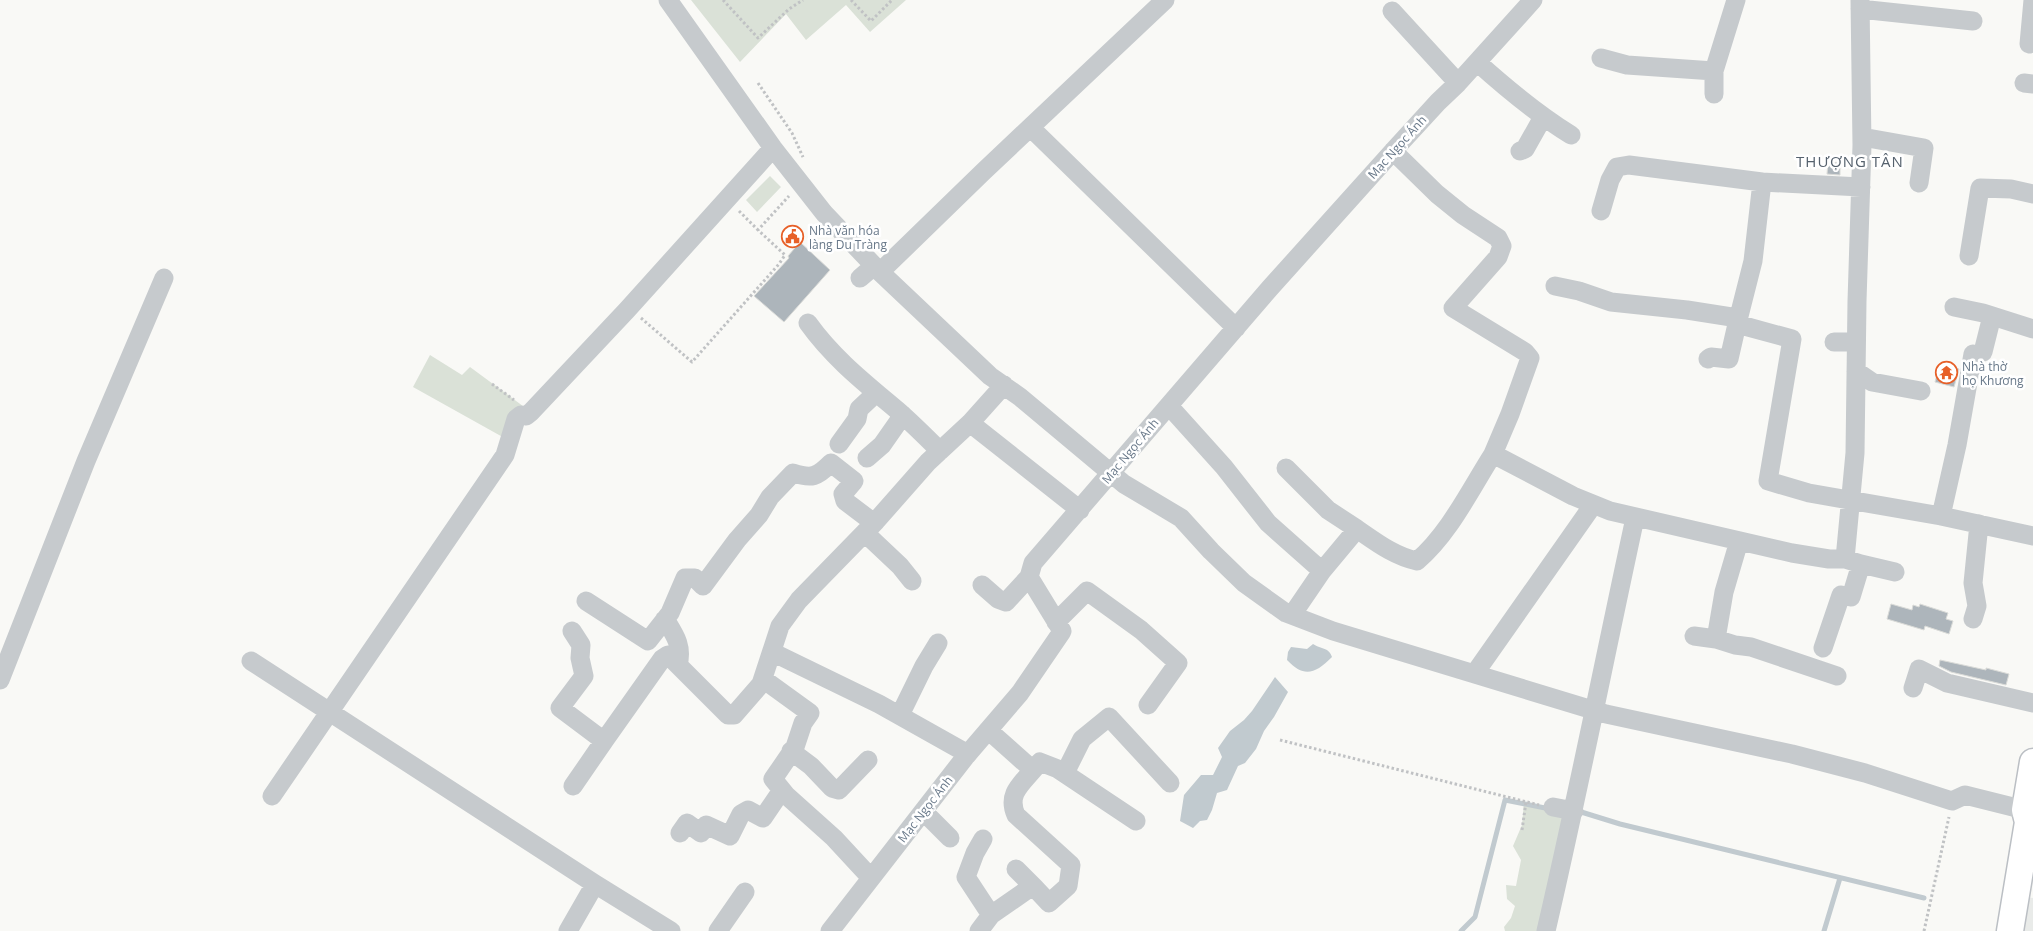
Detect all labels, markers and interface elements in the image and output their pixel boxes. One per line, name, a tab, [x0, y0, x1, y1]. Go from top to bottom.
street label: Mạc Ngọc Ánh	[1364, 111, 1430, 183]
district label: THƯỢNG TÂN	[1796, 151, 1904, 171]
place label: Nhà văn hóa làng Du Tràng	[809, 222, 887, 253]
public building icon: Nhà văn hóa làng Du Tràng	[781, 225, 805, 249]
place label: Nhà thờ họ Khương	[1962, 358, 2024, 389]
temple icon: Nhà thờ họ Khương	[1934, 361, 1958, 385]
street label: Mạc Ngọc Ánh	[1098, 415, 1162, 487]
street label: Mạc Ngọc Ánh	[894, 772, 956, 846]

